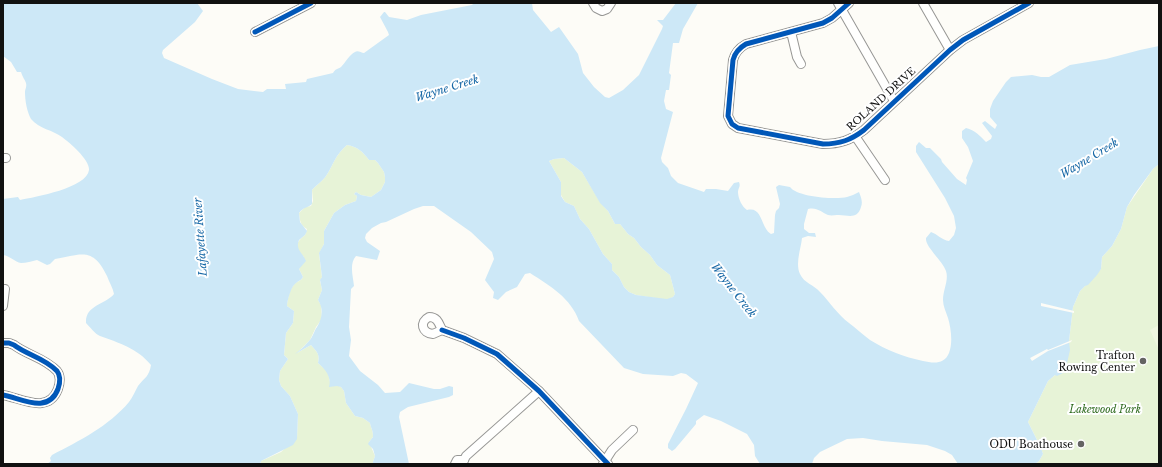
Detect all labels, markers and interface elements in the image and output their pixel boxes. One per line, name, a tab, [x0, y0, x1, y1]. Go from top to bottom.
street label: ROLAND DRIVE	[844, 65, 918, 133]
water label: Wayne Creek	[414, 72, 481, 104]
water label: Wayne Creek	[1057, 135, 1121, 181]
water label: Lafayette River	[190, 196, 210, 278]
water label: Wayne Creek	[708, 260, 760, 320]
place label: Trafton Rowing Center	[1058, 349, 1135, 374]
marker: Trafton Rowing Center	[1138, 356, 1148, 366]
park label: Lakewood Park	[1068, 403, 1141, 416]
place label: ODU Boathouse	[990, 438, 1073, 451]
marker: ODU Boathouse	[1076, 439, 1086, 449]

